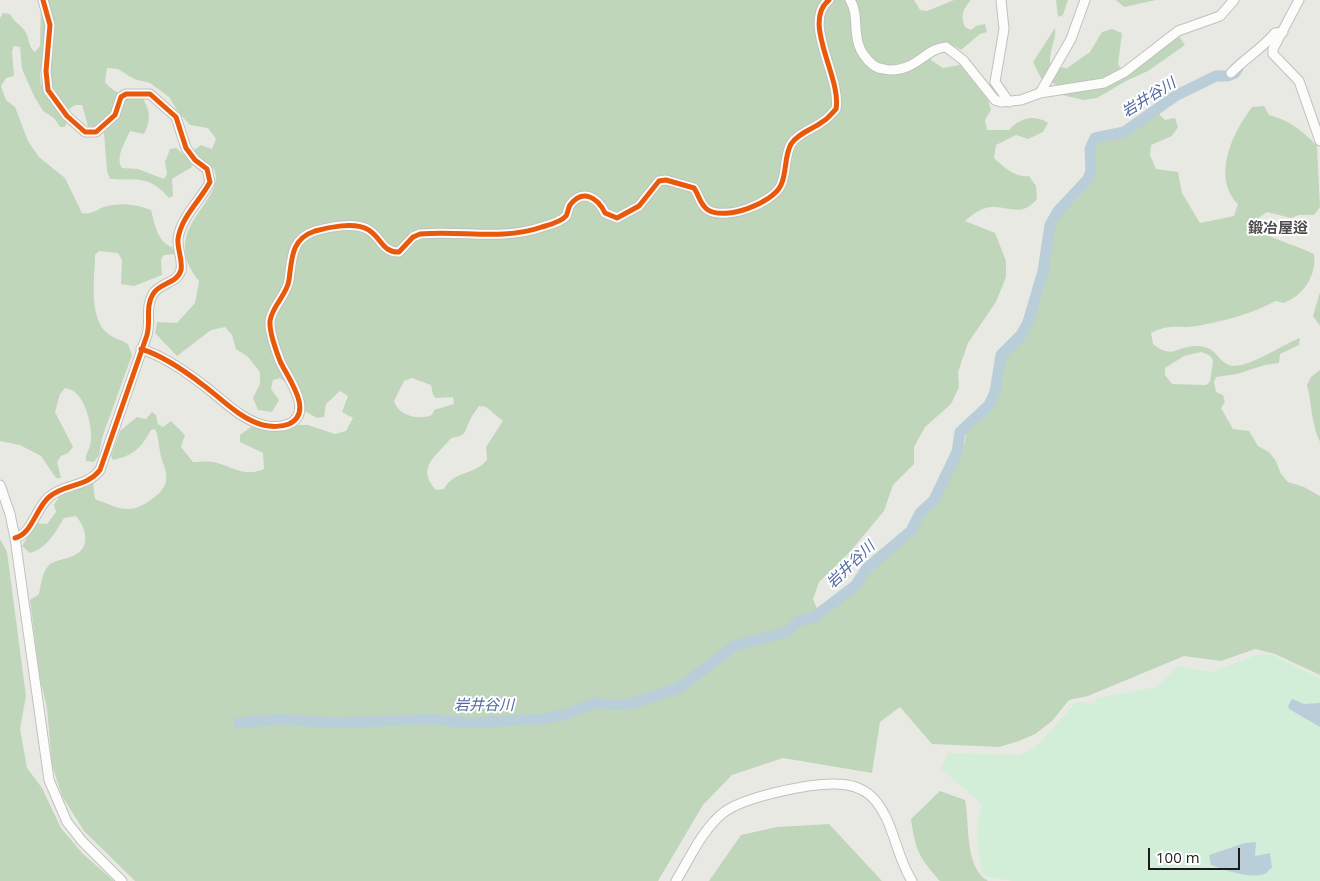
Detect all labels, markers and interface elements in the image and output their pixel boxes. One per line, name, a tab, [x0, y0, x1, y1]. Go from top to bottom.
water label: 岩井谷川	[1119, 74, 1179, 122]
district label: 鍛冶屋逧	[1248, 220, 1308, 238]
water label: 岩井谷川	[823, 538, 879, 592]
water label: 岩井谷川	[454, 697, 514, 715]
scale bar	[1150, 838, 1242, 870]
text: 100 m	[1156, 847, 1200, 867]

